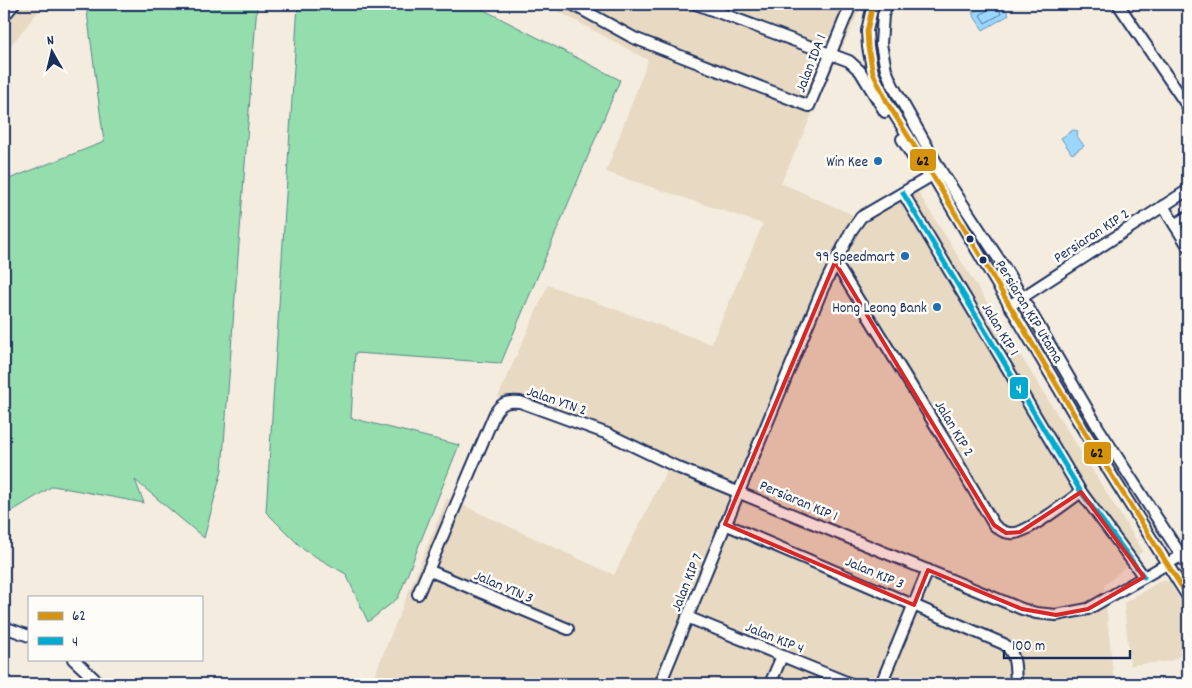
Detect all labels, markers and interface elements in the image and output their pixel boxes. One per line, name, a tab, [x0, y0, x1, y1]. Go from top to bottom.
north arrow	[28, 28, 78, 78]
text: N	[46, 31, 55, 51]
street label: Jalan IDA 1	[791, 31, 833, 96]
line badge: 62	[909, 148, 937, 172]
place label: Win Kee	[826, 152, 868, 174]
text: 62	[917, 152, 929, 172]
marker: Win Kee	[872, 155, 884, 167]
street label: Persiaran KIP 2	[1050, 204, 1134, 269]
unlabelled marker	[965, 234, 975, 244]
place label: 99 Speedmart	[816, 247, 895, 269]
marker: 99 Speedmart	[899, 250, 911, 262]
unlabelled marker	[978, 255, 988, 265]
street label: Persiaran KIP Utama	[989, 256, 1068, 369]
place label: Hong Leong Bank	[832, 298, 927, 320]
street label: Jalan KIP 1	[975, 299, 1024, 361]
marker: Hong Leong Bank	[931, 301, 943, 313]
line badge: 4	[1009, 376, 1029, 400]
text: 4	[1016, 380, 1022, 400]
street label: Jalan YTN 2	[523, 381, 589, 422]
street label: Jalan KIP 2	[928, 397, 979, 461]
line badge: 62	[1083, 441, 1112, 465]
text: 62	[1091, 444, 1103, 464]
street label: Persiaran KIP 1	[756, 475, 841, 528]
street label: Jalan KIP 7	[666, 550, 710, 615]
street label: Jalan KIP 3	[841, 552, 907, 596]
street label: Jalan YTN 3	[470, 566, 536, 610]
legend	[28, 596, 202, 660]
text: 62	[72, 606, 86, 628]
street label: Jalan KIP 4	[742, 617, 807, 661]
scale bar	[1004, 628, 1131, 660]
text: 4	[72, 632, 78, 654]
text: 100 m	[1012, 636, 1045, 658]

